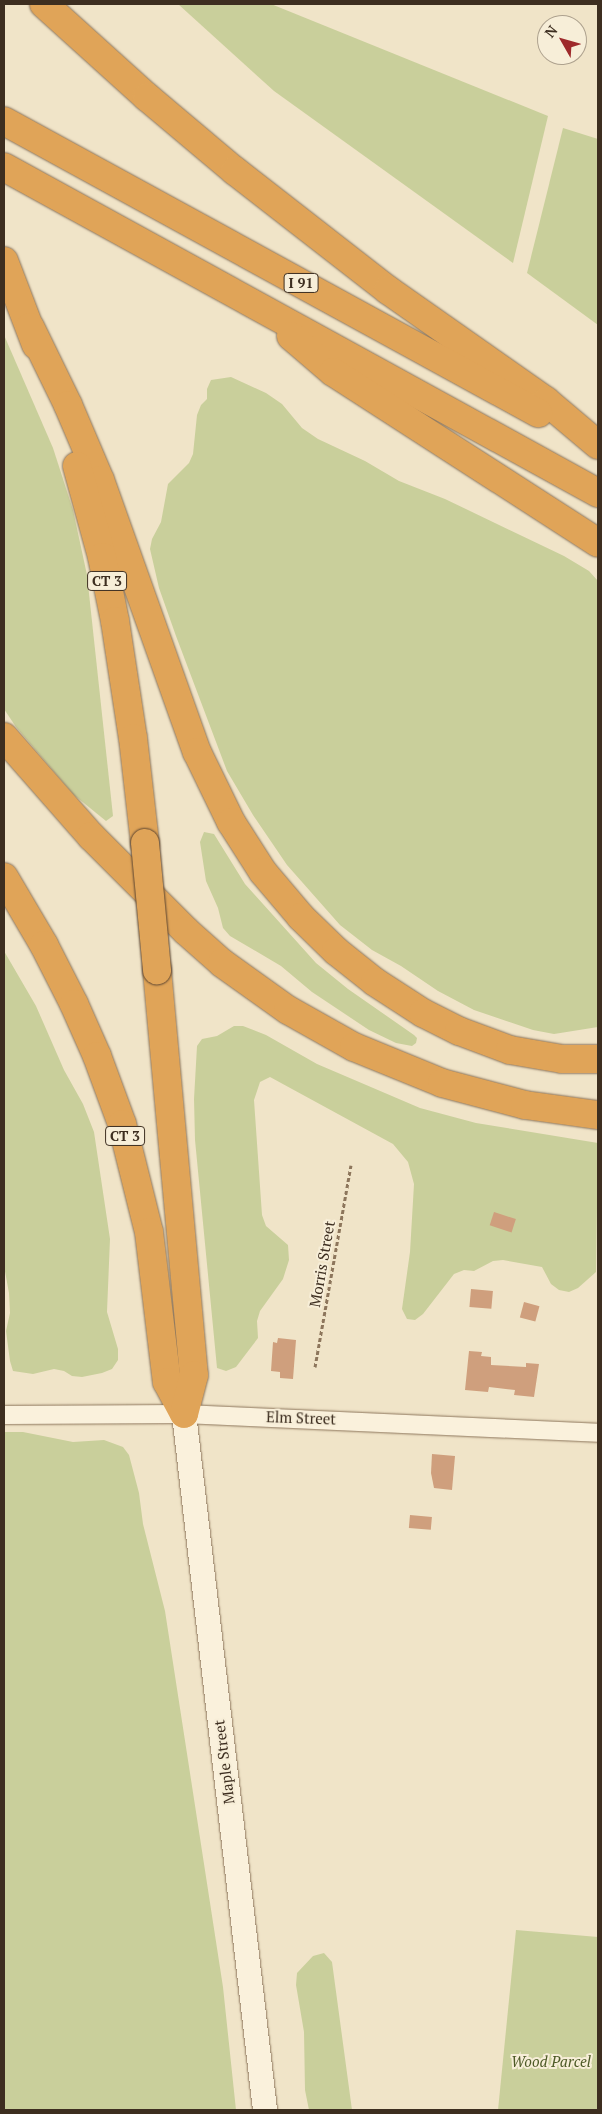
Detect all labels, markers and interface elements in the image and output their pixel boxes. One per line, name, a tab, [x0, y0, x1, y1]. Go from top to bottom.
north arrow	[537, 15, 587, 65]
text: N	[540, 21, 561, 41]
road number: I 91	[284, 272, 318, 294]
road number: CT 3	[87, 570, 127, 592]
road number: CT 3	[105, 1124, 145, 1148]
street label: Morris Street	[306, 1219, 338, 1309]
street label: Elm Street	[266, 1408, 336, 1428]
street label: Maple Street	[210, 1719, 238, 1805]
park label: Wood Parcel	[511, 2053, 591, 2071]

